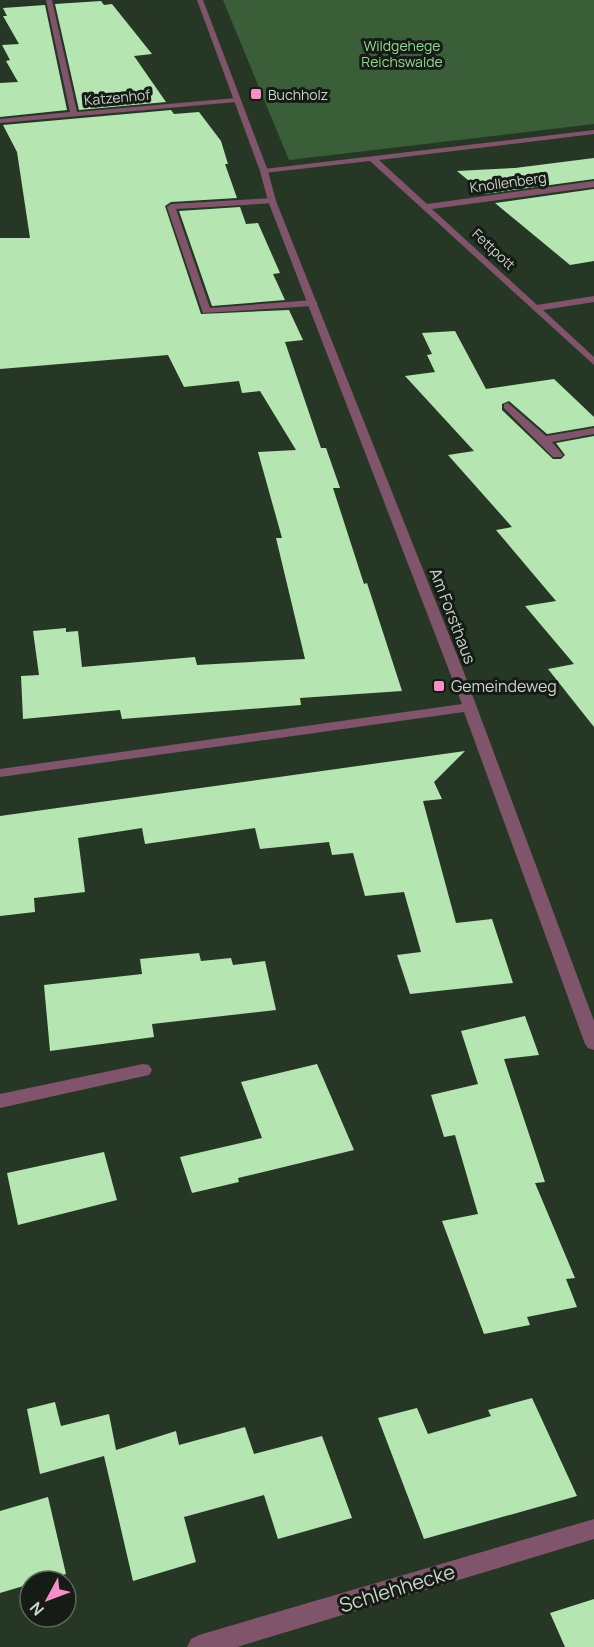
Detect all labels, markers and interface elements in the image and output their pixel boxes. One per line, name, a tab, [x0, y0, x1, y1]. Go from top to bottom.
park label: Wildgehege Reichswalde	[361, 36, 443, 71]
street label: Katzenhof	[83, 85, 151, 109]
place label: Buchholz	[268, 85, 328, 104]
marker: Buchholz	[249, 87, 263, 101]
street label: Knollenberg	[468, 167, 548, 197]
street label: Fettpott	[468, 224, 520, 274]
street label: Am Forsthaus	[425, 565, 481, 667]
place label: Gemeindeweg	[451, 675, 557, 697]
marker: Gemeindeweg	[432, 679, 446, 693]
street label: Schlehhecke	[336, 1558, 458, 1618]
north arrow	[18, 1569, 78, 1629]
text: N	[25, 1597, 49, 1620]

